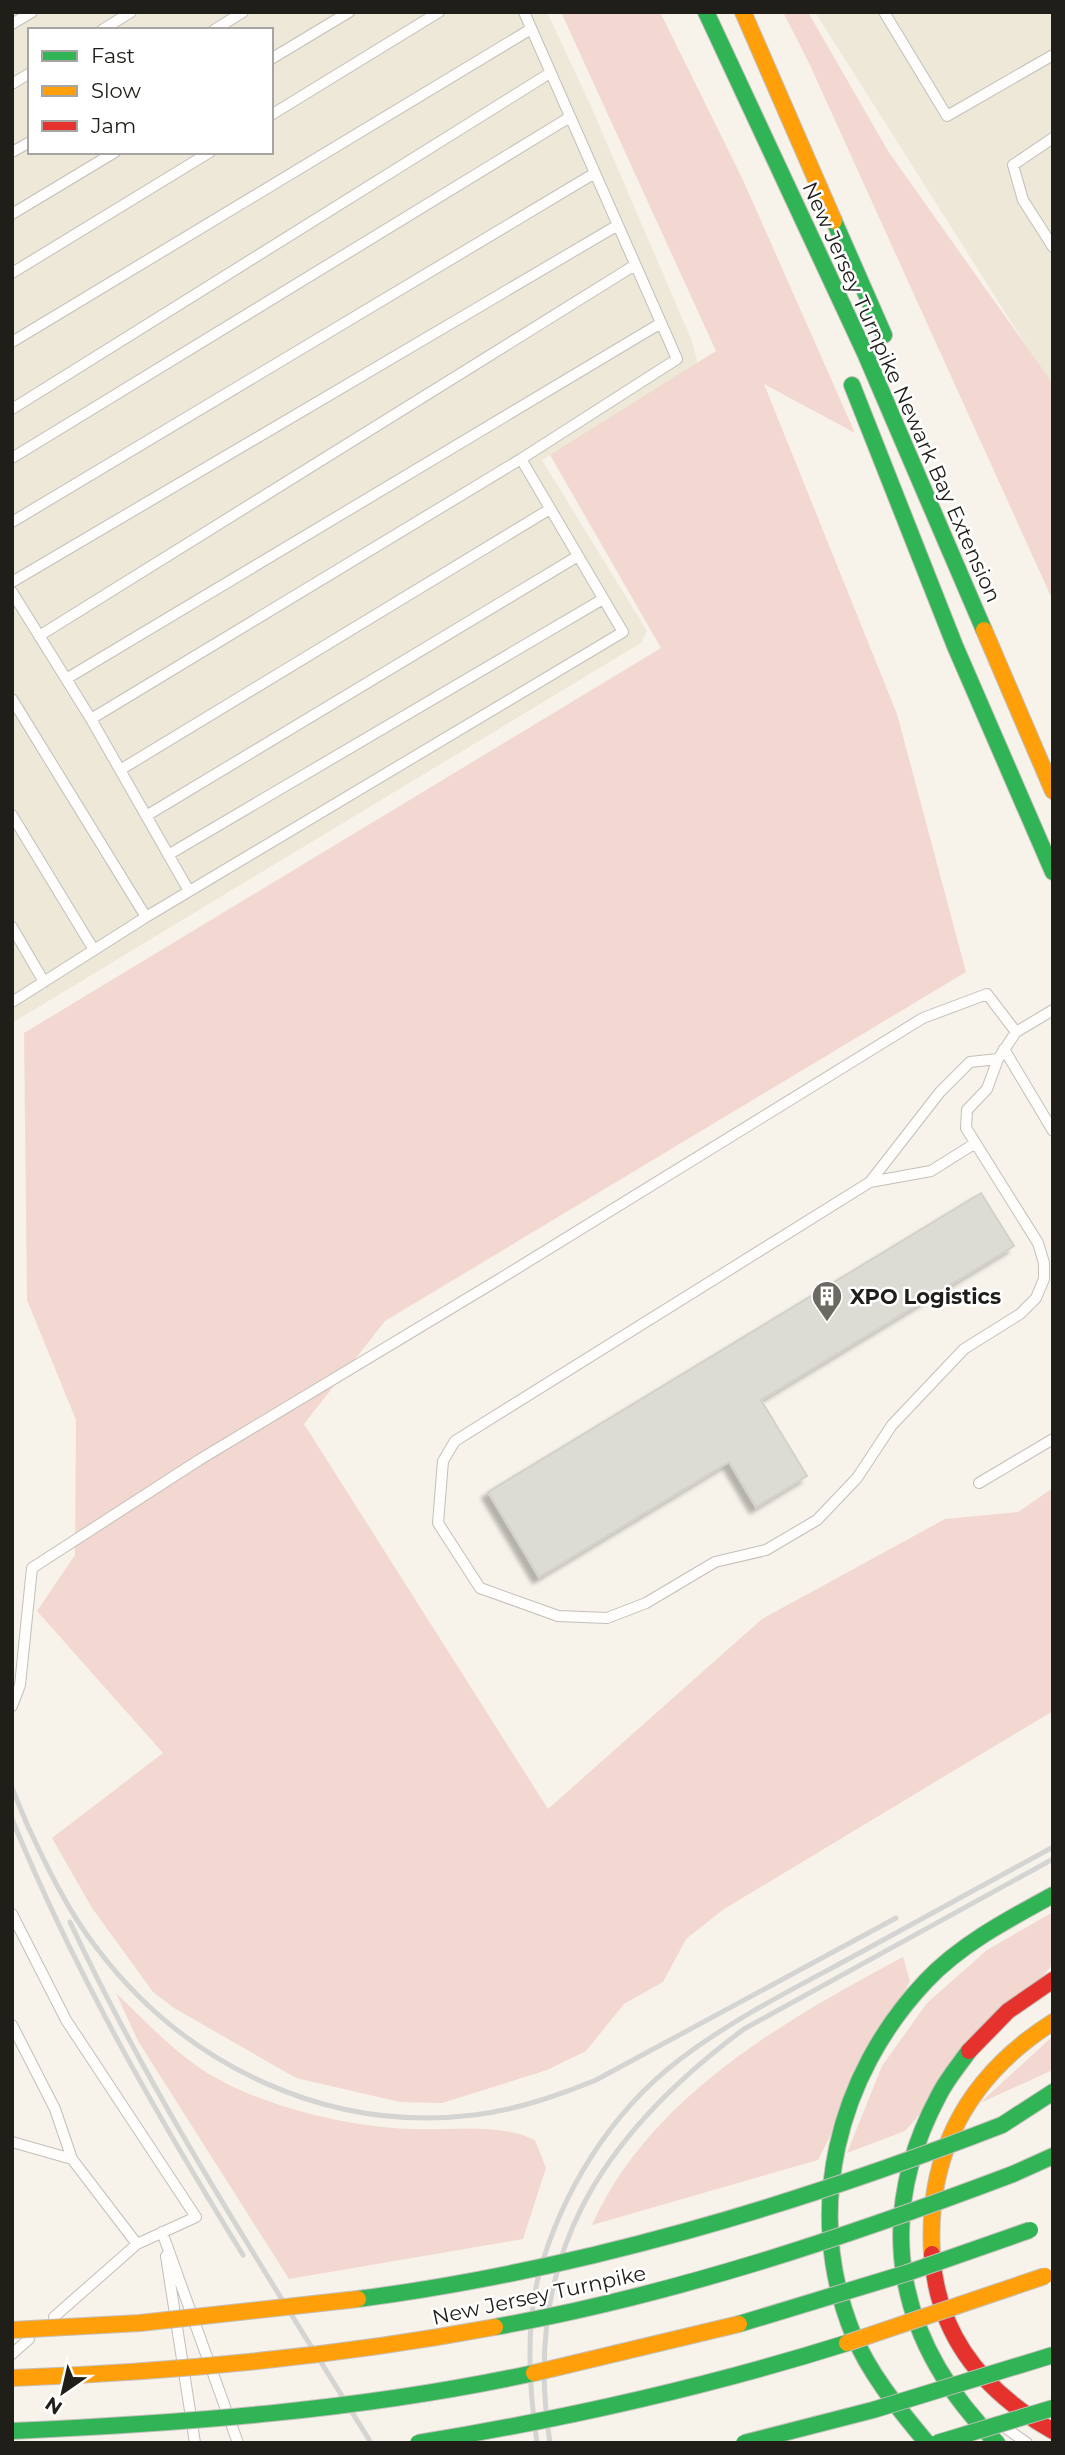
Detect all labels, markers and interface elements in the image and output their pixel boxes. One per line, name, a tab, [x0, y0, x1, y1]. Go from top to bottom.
legend	[28, 28, 273, 154]
text: Fast	[91, 43, 135, 68]
text: Slow	[91, 78, 141, 103]
text: Jam	[90, 113, 136, 138]
street label: New Jersey Turnpike Newark Bay Extension	[798, 178, 1006, 606]
building icon: XPO Logistics	[810, 1279, 844, 1323]
place label: XPO Logistics	[850, 1284, 1001, 1309]
street label: New Jersey Turnpike	[430, 2260, 648, 2330]
north arrow	[28, 2357, 98, 2427]
text: N	[41, 2392, 67, 2420]

